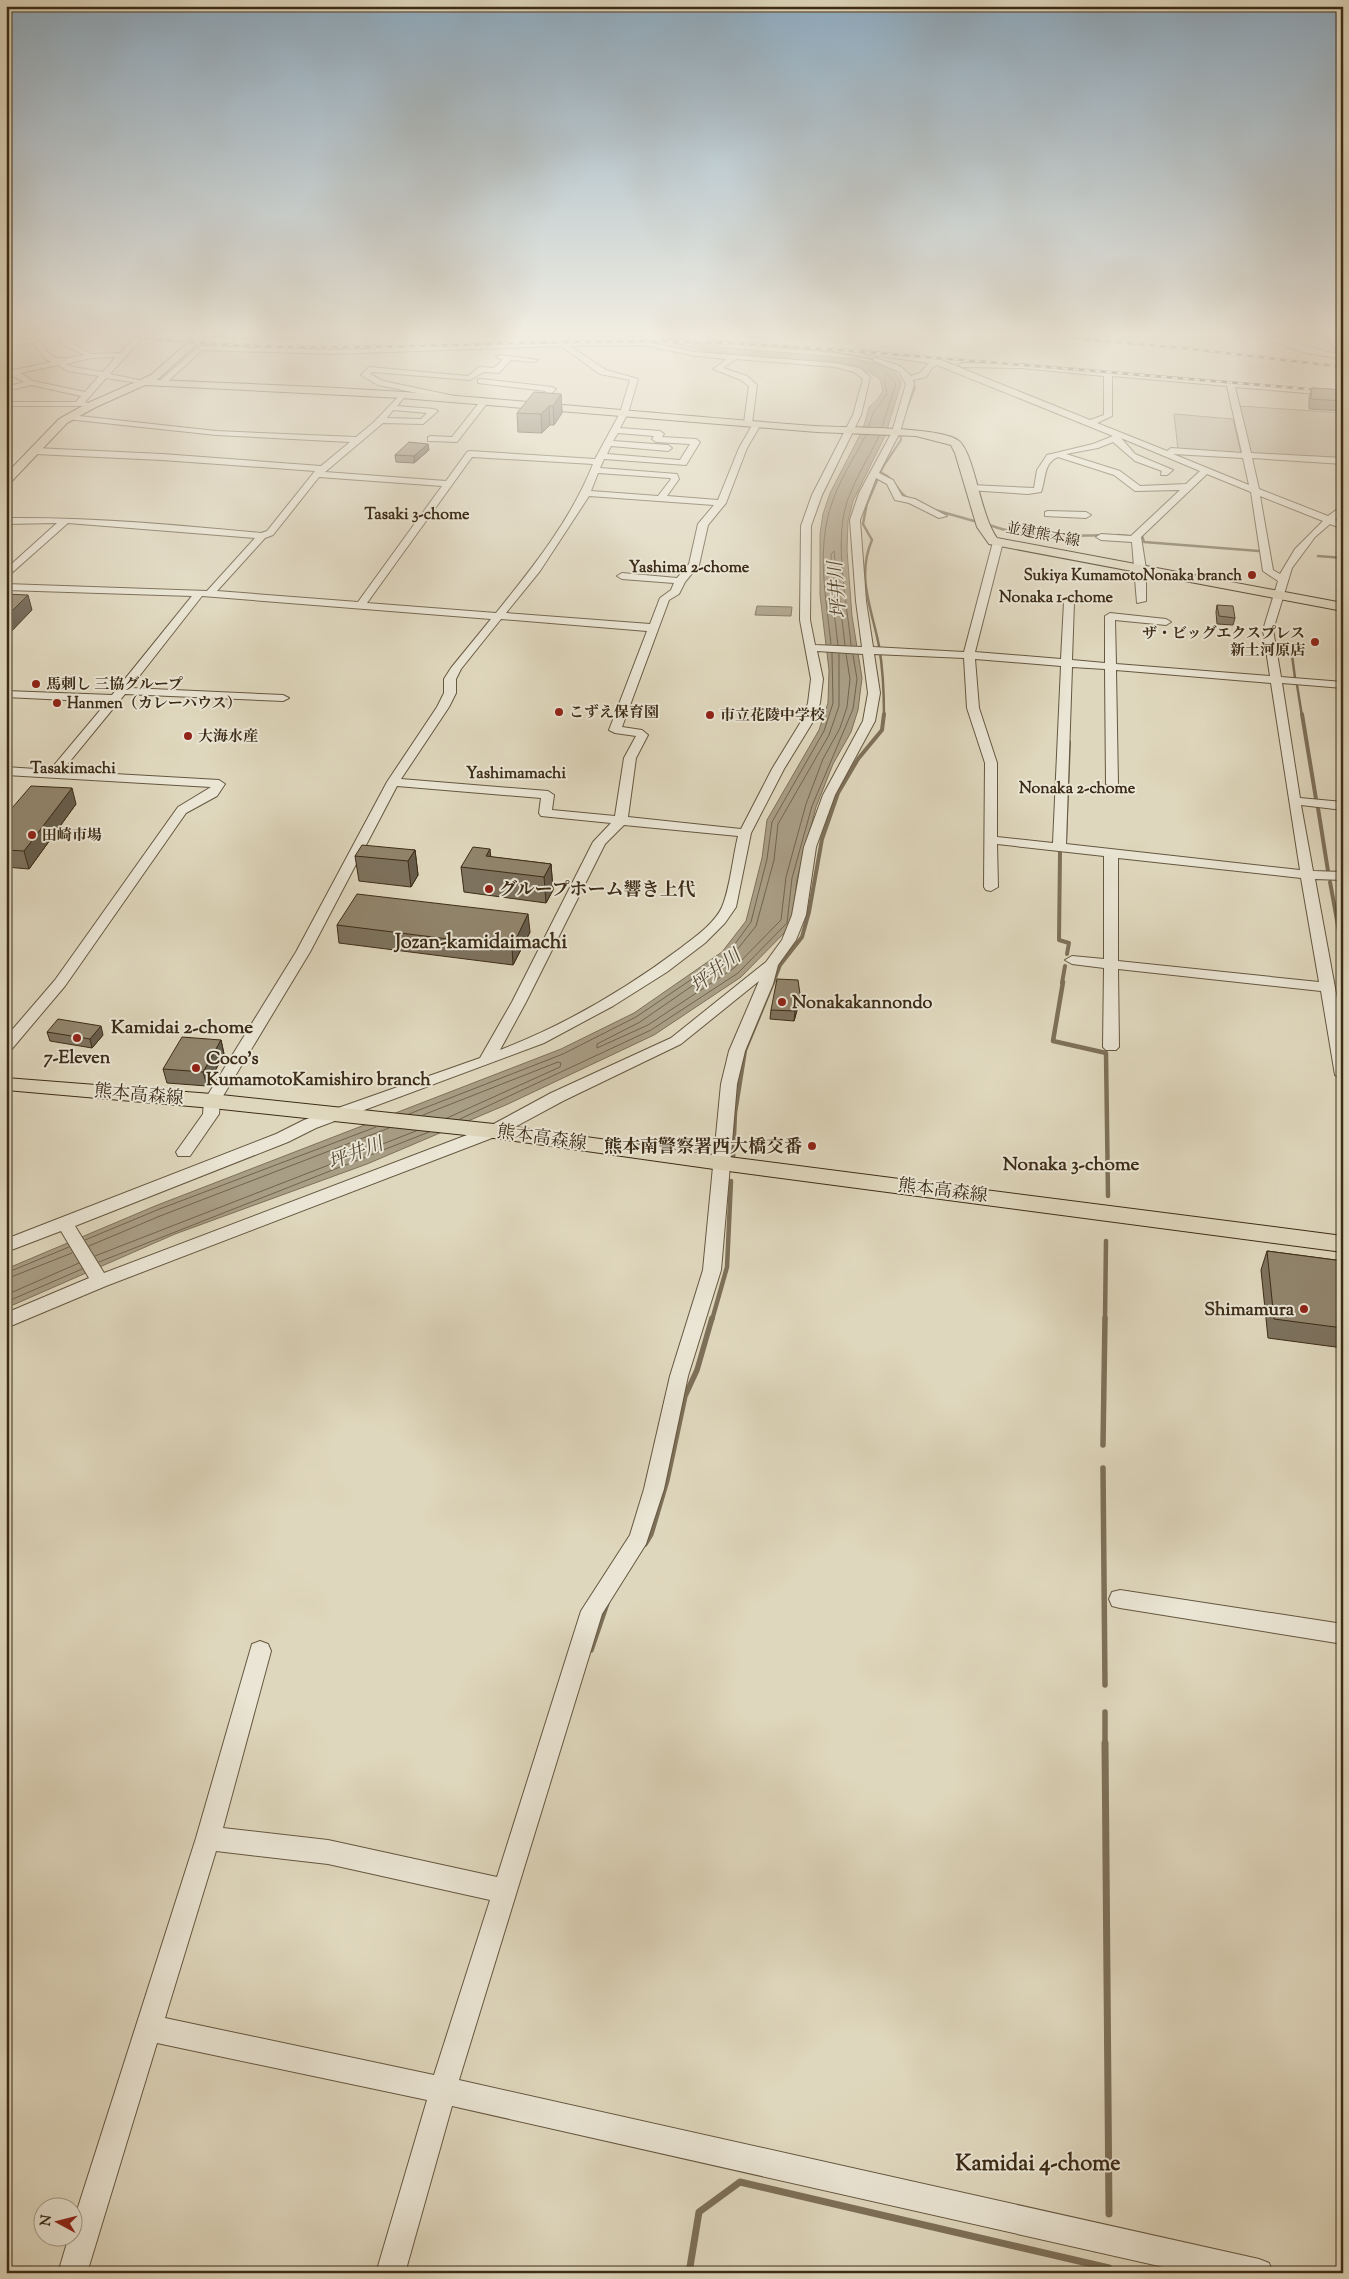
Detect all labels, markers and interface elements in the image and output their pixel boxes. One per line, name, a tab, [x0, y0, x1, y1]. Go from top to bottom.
district label: Tasaki 3-chome	[365, 504, 470, 527]
street label: 並建熊本線	[1004, 518, 1082, 553]
district label: Yashima 2-chome	[629, 557, 750, 580]
water label: 坪井川	[823, 558, 854, 619]
place label: Sukiya KumamotoNonaka branch	[1024, 566, 1242, 587]
marker: Sukiya KumamotoNonaka branch	[1246, 569, 1258, 581]
district label: Nonaka 1-chome	[999, 587, 1114, 610]
place label: ザ・ビッグエクスプレス 新土河原店	[1142, 624, 1305, 662]
marker: ザ・ビッグエクスプレス 新土河原店	[1309, 636, 1321, 648]
place label: 馬刺し 三協グループ	[46, 675, 183, 696]
marker: 馬刺し 三協グループ	[30, 678, 42, 690]
place label: Hanmen（カレーハウス）	[67, 694, 242, 715]
marker: Hanmen（カレーハウス）	[51, 697, 63, 709]
place label: こずえ保育園	[569, 703, 659, 724]
marker: こずえ保育園	[553, 706, 565, 718]
place label: 市立花陵中学校	[720, 706, 825, 727]
marker: 市立花陵中学校	[704, 709, 716, 721]
place label: 大海水産	[198, 727, 258, 748]
marker: 大海水産	[182, 730, 194, 742]
district label: Tasakimachi	[30, 758, 116, 781]
district label: Yashimamachi	[466, 763, 566, 786]
district label: Nonaka 2-chome	[1019, 778, 1136, 801]
place label: 田崎市場	[42, 826, 102, 847]
marker: 田崎市場	[26, 829, 38, 841]
place label: グループホーム響き上代	[499, 878, 696, 904]
marker: グループホーム響き上代	[483, 883, 495, 895]
district label: Jozan-kamidaimachi	[393, 929, 567, 958]
water label: 坪井川	[686, 943, 749, 1000]
place label: Nonakakannondo	[792, 991, 932, 1017]
marker: Nonakakannondo	[776, 996, 788, 1008]
district label: Kamidai 2-chome	[111, 1015, 253, 1042]
marker: 7-Eleven	[71, 1032, 83, 1044]
place label: 7-Eleven	[44, 1046, 111, 1072]
place label: Coco's KumamotoKamishiro branch	[206, 1047, 431, 1094]
marker: Coco's KumamotoKamishiro branch	[190, 1062, 202, 1074]
street label: 熊本高森線	[93, 1079, 185, 1113]
street label: 熊本高森線	[495, 1120, 588, 1158]
water label: 坪井川	[324, 1131, 389, 1177]
place label: 熊本南警察署西大橋交番	[604, 1135, 802, 1161]
marker: 熊本南警察署西大橋交番	[806, 1140, 818, 1152]
district label: Nonaka 3-chome	[1003, 1152, 1139, 1179]
street label: 熊本高森線	[897, 1174, 989, 1210]
place label: Shimamura	[1204, 1298, 1295, 1324]
marker: Shimamura	[1298, 1303, 1310, 1315]
district label: Kamidai 4-chome	[955, 2149, 1121, 2181]
north arrow	[32, 2196, 82, 2246]
text: N	[36, 2214, 58, 2227]

